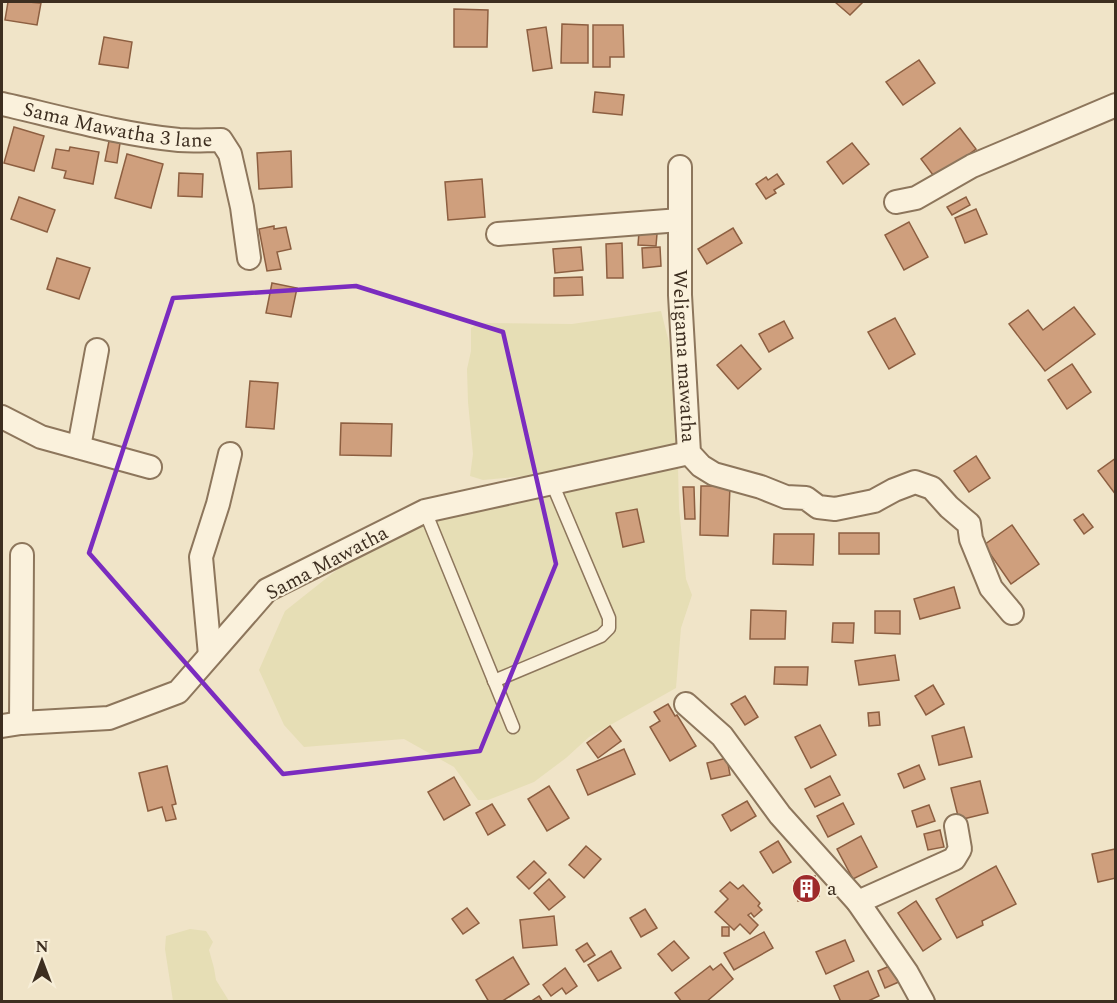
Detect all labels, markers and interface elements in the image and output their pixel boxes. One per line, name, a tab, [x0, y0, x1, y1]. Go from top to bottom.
street label: Sama Mawatha 3 lane	[20, 94, 213, 155]
street label: Weligama mawatha	[665, 269, 703, 444]
street label: Sama Mawatha	[260, 518, 394, 608]
building icon: a	[790, 873, 822, 905]
place label: a	[827, 874, 837, 904]
north arrow	[12, 931, 72, 991]
text: N	[35, 935, 49, 959]

